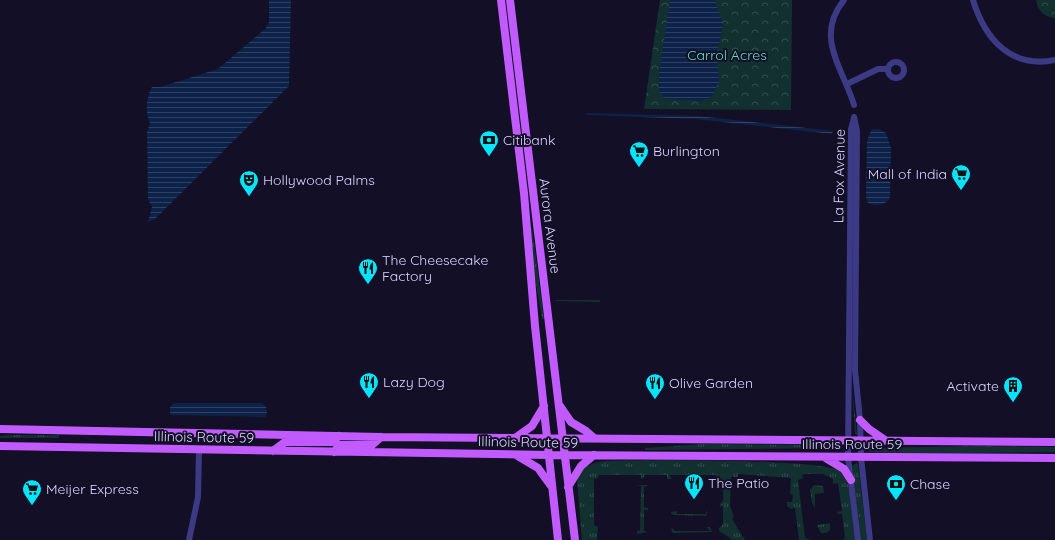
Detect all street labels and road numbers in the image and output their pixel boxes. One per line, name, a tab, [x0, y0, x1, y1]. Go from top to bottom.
street label: La Fox Avenue	[829, 129, 849, 223]
street label: Aurora Avenue	[535, 177, 565, 275]
street label: Illinois Route 59	[154, 427, 255, 447]
street label: Illinois Route 59	[478, 432, 579, 452]
street label: Illinois Route 59	[802, 435, 902, 453]

